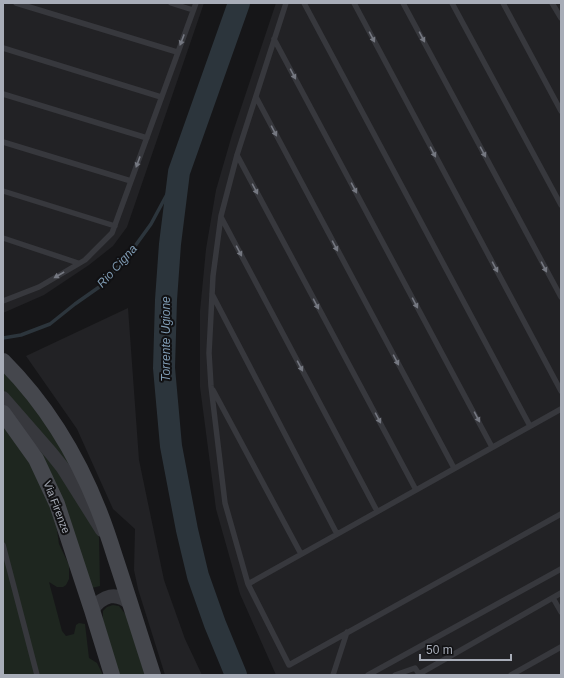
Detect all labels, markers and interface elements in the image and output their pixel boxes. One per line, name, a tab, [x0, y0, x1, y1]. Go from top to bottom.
one-way arrow	[369, 32, 376, 43]
one-way arrow	[418, 32, 425, 43]
one-way arrow	[179, 34, 185, 46]
one-way arrow	[289, 68, 296, 79]
one-way arrow	[271, 125, 277, 137]
one-way arrow	[430, 146, 437, 158]
one-way arrow	[480, 146, 486, 158]
one-way arrow	[135, 156, 141, 168]
one-way arrow	[351, 182, 357, 194]
one-way arrow	[252, 183, 258, 195]
one-way arrow	[332, 240, 338, 252]
water label: Rio Cigna	[94, 241, 140, 290]
one-way arrow	[236, 245, 242, 257]
one-way arrow	[491, 261, 498, 273]
one-way arrow	[541, 261, 548, 272]
one-way arrow	[54, 271, 64, 279]
water label: Torrente Ugione	[159, 296, 173, 382]
one-way arrow	[412, 297, 419, 309]
one-way arrow	[313, 298, 320, 309]
one-way arrow	[393, 355, 400, 366]
one-way arrow	[297, 360, 303, 372]
one-way arrow	[374, 412, 381, 424]
one-way arrow	[473, 412, 480, 423]
street label: Via Firenze	[41, 479, 73, 535]
scale bar	[420, 636, 511, 662]
text: 50 m	[426, 643, 453, 657]

